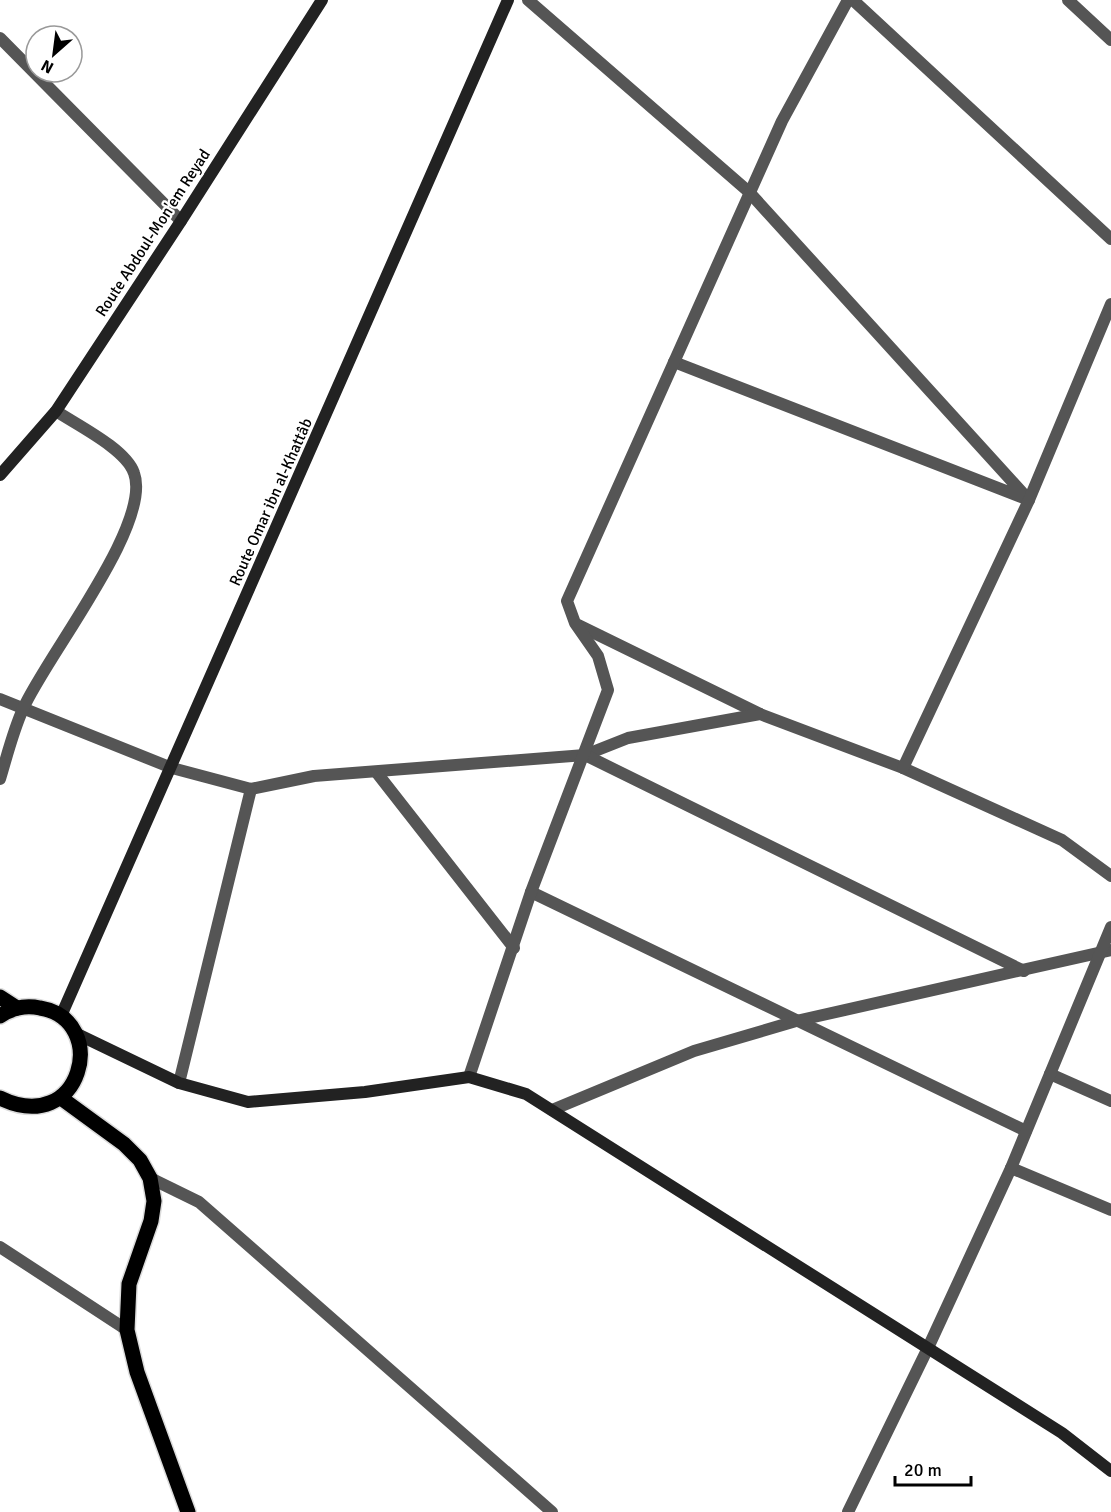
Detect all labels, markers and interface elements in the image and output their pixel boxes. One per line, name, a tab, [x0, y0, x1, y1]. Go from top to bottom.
north arrow	[24, 24, 84, 84]
text: N	[38, 55, 57, 78]
street label: Route Abdoul-Mon'em Reyad	[91, 145, 215, 321]
street label: Route Omar ibn al-Khattâb	[225, 415, 317, 589]
scale bar	[895, 1449, 972, 1487]
text: 20 m	[904, 1459, 942, 1481]

